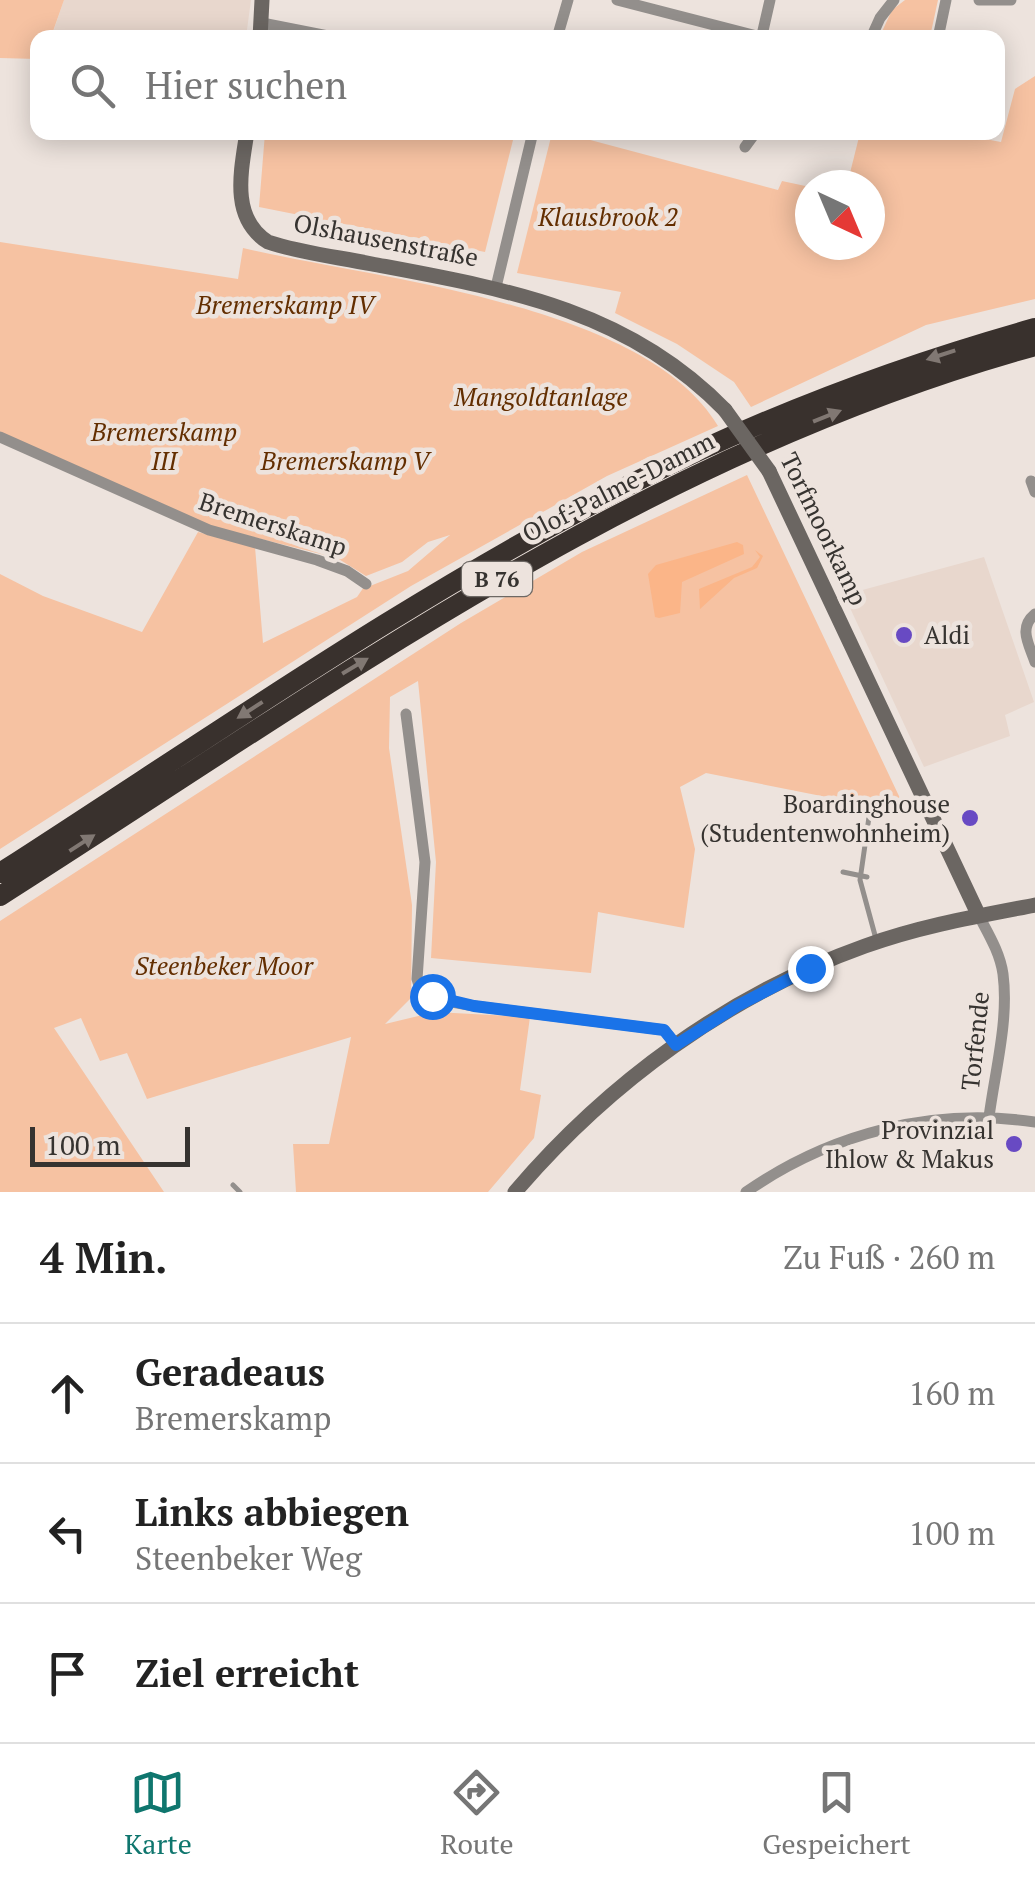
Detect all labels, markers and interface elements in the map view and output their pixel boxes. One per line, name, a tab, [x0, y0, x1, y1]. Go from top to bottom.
search box	[30, 30, 1005, 140]
icon: search	[65, 58, 120, 113]
text: Hier suchen	[145, 60, 347, 110]
north arrow	[795, 170, 885, 260]
park label: Klausbrook 2	[537, 200, 678, 233]
street label: Olshausenstraße	[291, 205, 481, 274]
park label: Bremerskamp IV	[195, 288, 377, 321]
one-way arrow	[926, 348, 956, 363]
park label: Mangoldtanlage	[453, 380, 628, 413]
one-way arrow	[812, 407, 842, 423]
park label: Bremerskamp III	[90, 415, 237, 477]
street label: Olof-Palme-Damm	[516, 424, 720, 549]
park label: Bremerskamp V	[260, 444, 432, 477]
street label: Torfmoorkamp	[773, 447, 876, 611]
street label: Bremerskamp	[195, 484, 351, 563]
road number: B 76	[462, 562, 532, 596]
place label: Aldi	[924, 618, 970, 651]
marker: Aldi	[893, 624, 915, 646]
one-way arrow	[341, 657, 368, 676]
one-way arrow	[236, 700, 263, 719]
place label: Boardinghouse (Studentenwohnheim)	[700, 787, 950, 849]
marker: Boardinghouse (Studentenwohnheim)	[959, 807, 981, 829]
one-way arrow	[68, 835, 96, 853]
route end	[788, 946, 834, 992]
park label: Steenbeker Moor	[135, 949, 314, 982]
route start	[410, 974, 456, 1020]
street label: Torfende	[953, 990, 996, 1092]
place label: Provinzial Ihlow & Makus	[825, 1113, 994, 1175]
scale bar	[30, 1122, 190, 1166]
text: 100 m	[45, 1126, 121, 1163]
marker: Provinzial Ihlow & Makus	[1003, 1133, 1025, 1155]
text: 4 Min.	[40, 1229, 168, 1285]
text: Zu Fuß · 260 m	[783, 1236, 995, 1278]
text: Geradeaus	[135, 1347, 325, 1397]
icon: ahead	[40, 1366, 95, 1421]
text: 160 m	[908, 1372, 995, 1414]
text: Bremerskamp	[135, 1397, 331, 1439]
text: Links abbiegen	[135, 1487, 409, 1537]
icon: left	[40, 1506, 95, 1561]
text: 100 m	[908, 1512, 995, 1554]
text: Steenbeker Weg	[135, 1537, 362, 1579]
icon: arrive	[40, 1646, 95, 1701]
text: Ziel erreicht	[135, 1648, 359, 1698]
tab: Karte	[124, 1765, 192, 1862]
tab: Route	[440, 1765, 514, 1862]
tab: Gespeichert	[762, 1765, 911, 1862]

